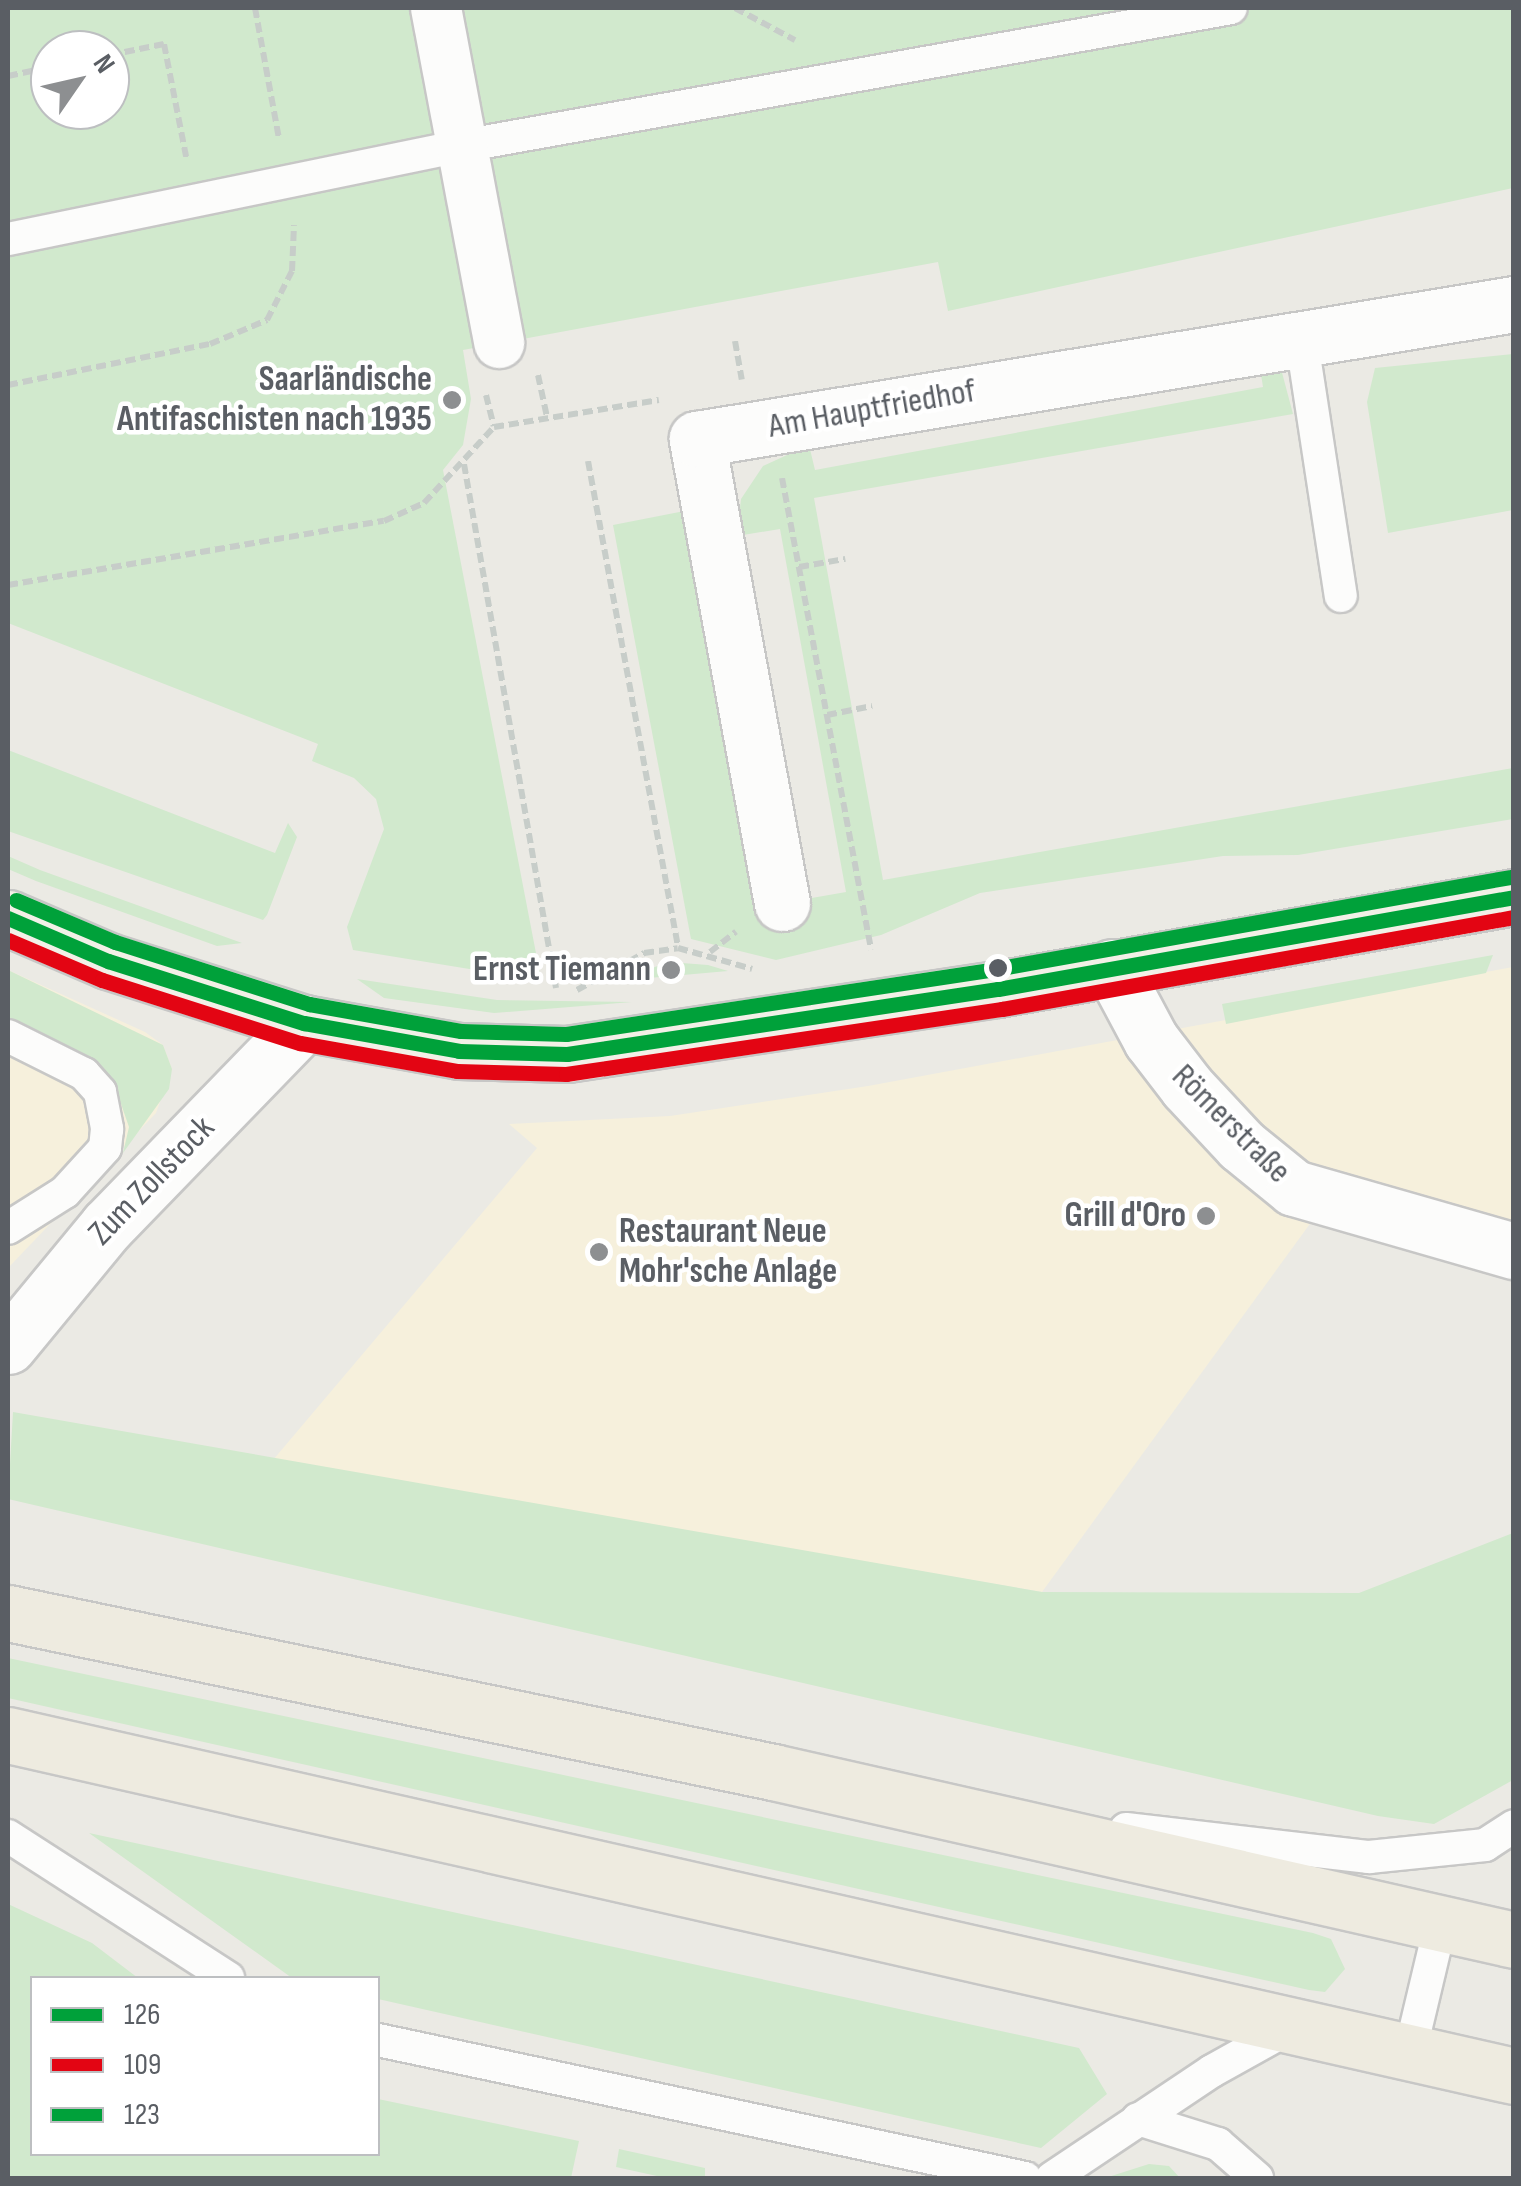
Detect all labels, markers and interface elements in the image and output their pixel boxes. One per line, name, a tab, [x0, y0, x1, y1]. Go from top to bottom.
north arrow	[30, 30, 130, 130]
text: N	[86, 49, 121, 79]
place label: Saarländische Antifaschisten nach 1935	[117, 359, 432, 441]
street label: Am Hauptfriedhof	[765, 370, 979, 448]
marker: Saarländische Antifaschisten nach 1935	[441, 389, 463, 411]
place label: Ernst Tiemann	[473, 949, 651, 991]
unlabelled marker	[988, 958, 1008, 978]
marker: Ernst Tiemann	[660, 959, 682, 981]
street label: Römerstraße	[1163, 1056, 1299, 1192]
street label: Zum Zollstock	[80, 1108, 224, 1254]
place label: Grill d'Oro	[1065, 1195, 1186, 1237]
marker: Grill d'Oro	[1195, 1205, 1217, 1227]
place label: Restaurant Neue Mohr'sche Anlage	[619, 1211, 837, 1293]
marker: Restaurant Neue Mohr'sche Anlage	[588, 1241, 610, 1263]
legend	[30, 1976, 380, 2156]
text: 126	[124, 1997, 160, 2033]
text: 109	[124, 2047, 161, 2083]
text: 123	[124, 2097, 160, 2133]

